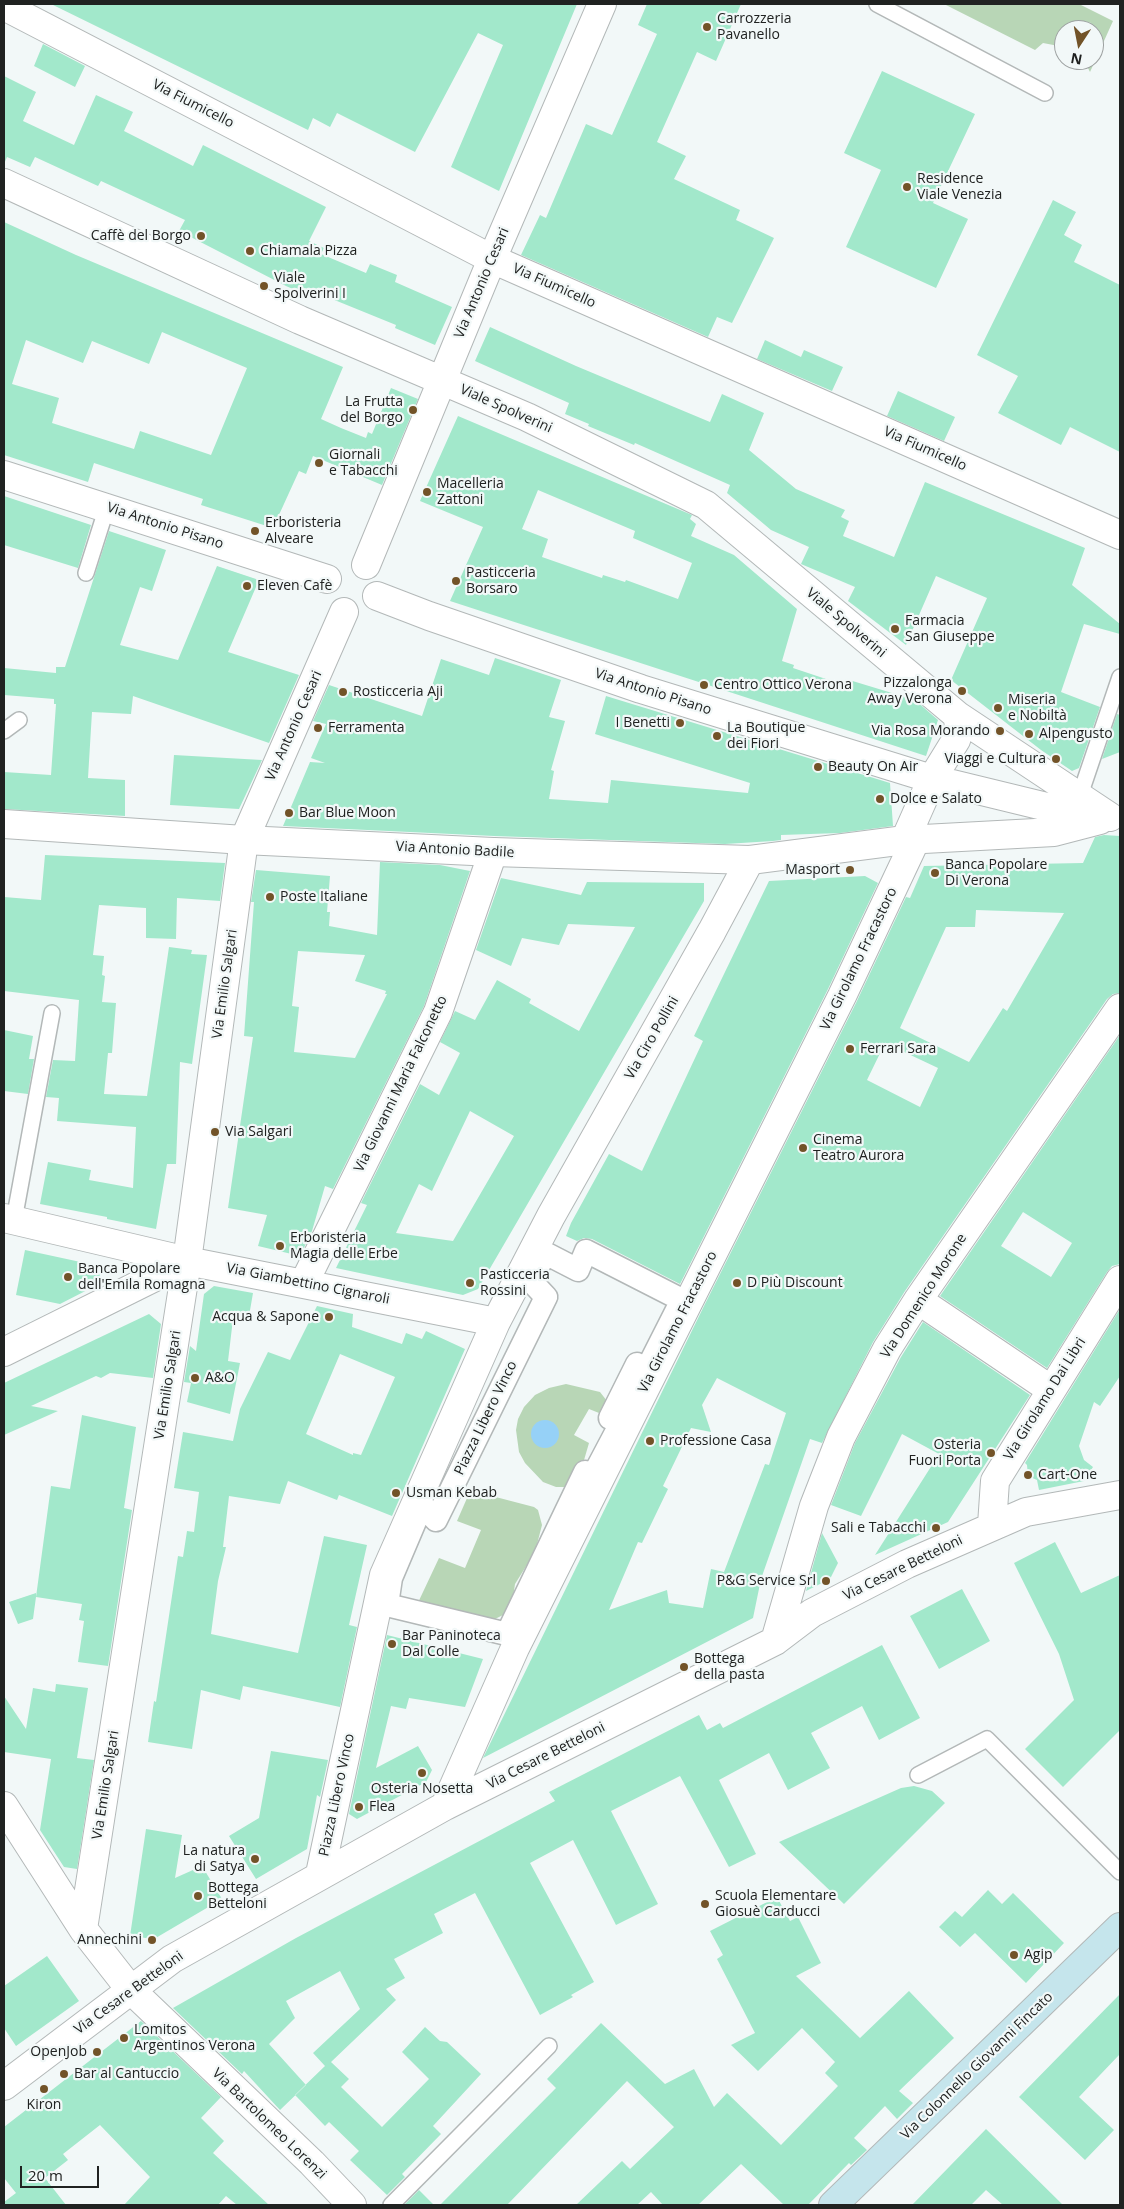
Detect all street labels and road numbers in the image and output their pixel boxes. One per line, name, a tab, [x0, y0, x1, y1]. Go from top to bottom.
street label: Via Fiumicello	[149, 76, 237, 132]
street label: Via Antonio Cesari	[451, 225, 513, 341]
street label: Via Fiumicello	[510, 260, 598, 312]
street label: Viale Spolverini	[457, 381, 555, 437]
street label: Via Fiumicello	[881, 423, 969, 475]
street label: Via Antonio Pisano	[105, 499, 225, 553]
street label: Viale Spolverini	[803, 585, 889, 661]
street label: Via Antonio Pisano	[593, 665, 713, 719]
street label: Via Antonio Cesari	[262, 668, 326, 784]
street label: Via Antonio Badile	[395, 839, 515, 861]
street label: Via Girolamo Fracastoro	[817, 885, 901, 1033]
street label: Via Emilio Salgari	[209, 928, 241, 1040]
street label: Via Giovanni Maria Falconetto	[351, 993, 451, 1175]
street label: Via Ciro Pollini	[621, 994, 683, 1082]
street label: Via Domenico Morone	[877, 1231, 971, 1361]
street label: Via Girolamo Fracastoro	[635, 1248, 721, 1396]
street label: Via Giambettino Cignaroli	[225, 1260, 391, 1308]
street label: Via Emilio Salgari	[151, 1329, 185, 1441]
street label: Via Girolamo Dai Libri	[1000, 1335, 1090, 1463]
street label: Piazza Libero Vinco	[451, 1358, 521, 1478]
street label: Via Cesare Betteloni	[841, 1532, 965, 1604]
street label: Via Cesare Betteloni	[484, 1719, 608, 1793]
street label: Via Emilio Salgari	[89, 1729, 123, 1841]
street label: Piazza Libero Vinco	[316, 1732, 358, 1858]
street label: Via Cesare Betteloni	[71, 1948, 187, 2038]
street label: Via Colonnello Giovanni Fincato	[897, 1989, 1057, 2143]
street label: Via Bartolomeo Lorenzi	[208, 2065, 330, 2183]

